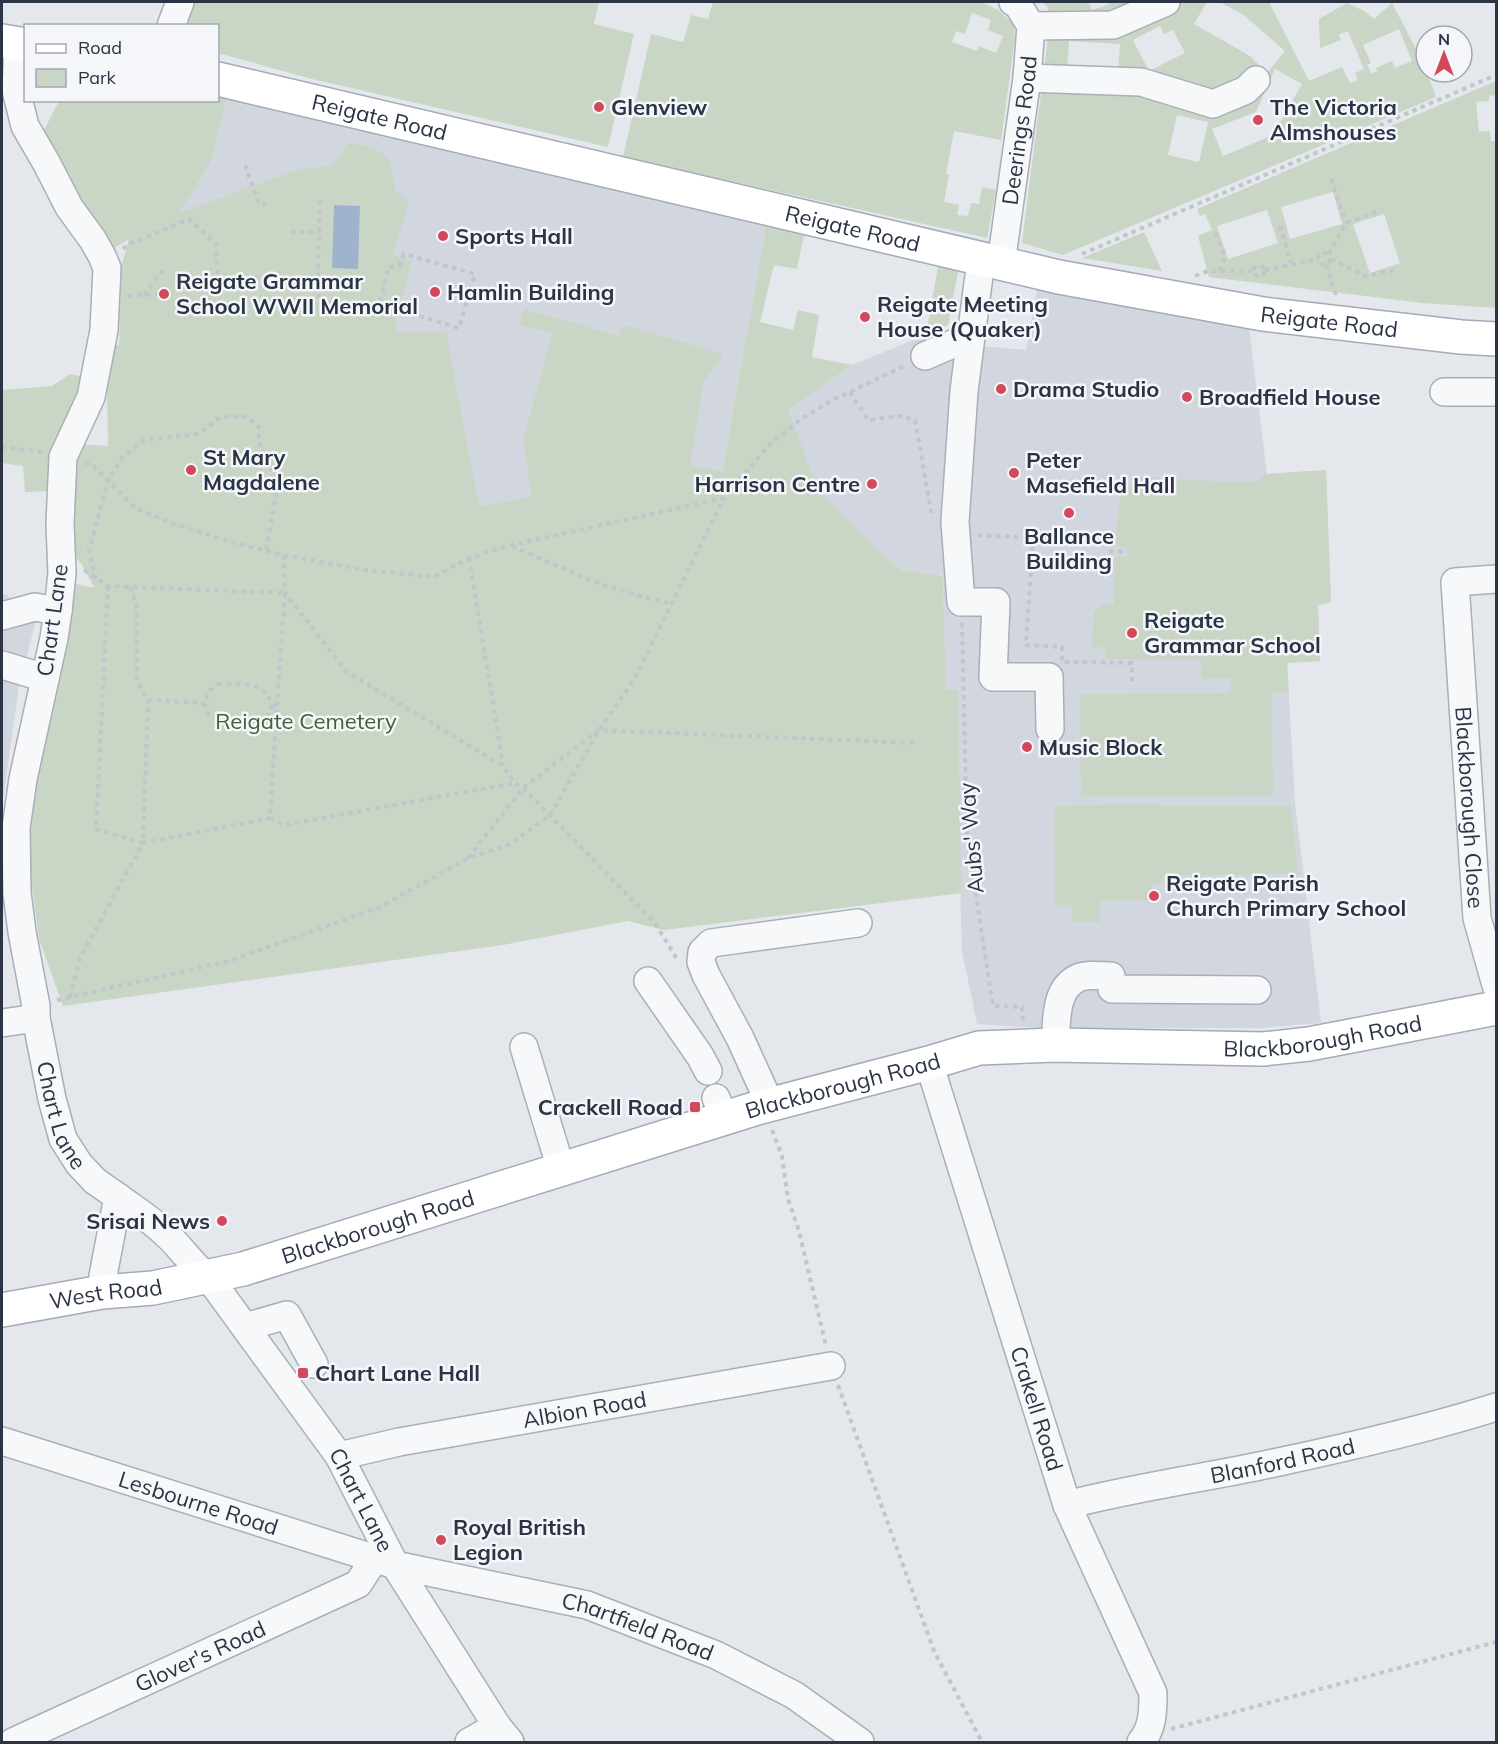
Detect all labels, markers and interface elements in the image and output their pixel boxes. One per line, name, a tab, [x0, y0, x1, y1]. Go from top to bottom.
legend	[24, 24, 219, 102]
north arrow	[1414, 24, 1474, 84]
text: N	[1438, 29, 1450, 49]
text: Road	[78, 36, 122, 59]
street label: Deerings Road	[995, 55, 1043, 207]
text: Park	[78, 66, 117, 89]
street label: Reigate Road	[309, 88, 450, 146]
place label: Glenview	[611, 93, 708, 121]
place label: The Victoria Almshouses	[1270, 93, 1397, 146]
marker: Glenview	[592, 100, 606, 114]
marker: The Victoria Almshouses	[1251, 113, 1265, 127]
street label: Reigate Road	[782, 199, 923, 258]
place label: Sports Hall	[455, 222, 573, 250]
marker: Sports Hall	[436, 229, 450, 243]
place label: Reigate Grammar School WWII Memorial	[176, 267, 418, 320]
place label: Hamlin Building	[447, 278, 614, 306]
marker: Hamlin Building	[428, 285, 442, 299]
marker: Reigate Grammar School WWII Memorial	[157, 287, 171, 301]
place label: Reigate Meeting House (Quaker)	[877, 290, 1048, 343]
street label: Reigate Road	[1259, 300, 1399, 344]
marker: Reigate Meeting House (Quaker)	[858, 310, 872, 324]
place label: Drama Studio	[1013, 375, 1159, 403]
marker: Drama Studio	[994, 382, 1008, 396]
place label: Broadfield House	[1199, 383, 1380, 411]
marker: Broadfield House	[1180, 390, 1194, 404]
place label: St Mary Magdalene	[203, 443, 320, 496]
place label: Peter Masefield Hall	[1026, 446, 1175, 499]
marker: St Mary Magdalene	[184, 463, 198, 477]
marker: Peter Masefield Hall	[1007, 466, 1021, 480]
place label: Harrison Centre	[694, 470, 860, 498]
marker: Harrison Centre	[865, 477, 879, 491]
marker: Ballance Building	[1062, 506, 1076, 520]
place label: Ballance Building	[1024, 522, 1114, 575]
street label: Chart Lane	[30, 562, 74, 678]
place label: Reigate Grammar School	[1144, 606, 1321, 659]
marker: Reigate Grammar School	[1125, 626, 1139, 640]
street label: Blackborough Close	[1449, 706, 1490, 909]
park label: Reigate Cemetery	[215, 707, 397, 735]
place label: Music Block	[1039, 733, 1163, 761]
marker: Music Block	[1020, 740, 1034, 754]
street label: Aubs' Way	[952, 781, 990, 895]
place label: Reigate Parish Church Primary School	[1166, 869, 1406, 922]
marker: Reigate Parish Church Primary School	[1147, 889, 1161, 903]
street label: Blackborough Road	[1223, 1009, 1424, 1063]
street label: Blackborough Road	[742, 1046, 944, 1125]
street label: Chart Lane	[31, 1059, 93, 1175]
place label: Crackell Road	[538, 1093, 683, 1121]
marker: Crackell Road	[688, 1100, 702, 1114]
street label: Blackborough Road	[278, 1183, 478, 1270]
place label: Srisai News	[86, 1207, 210, 1235]
marker: Srisai News	[215, 1214, 229, 1228]
street label: West Road	[47, 1272, 165, 1315]
street label: Crakell Road	[1004, 1343, 1070, 1474]
place label: Chart Lane Hall	[315, 1359, 480, 1387]
marker: Chart Lane Hall	[296, 1366, 310, 1380]
street label: Albion Road	[521, 1385, 649, 1434]
street label: Blanford Road	[1208, 1432, 1357, 1489]
street label: Chart Lane	[323, 1443, 400, 1557]
street label: Lesbourne Road	[115, 1465, 282, 1541]
place label: Royal British Legion	[453, 1513, 586, 1566]
marker: Royal British Legion	[434, 1533, 448, 1547]
street label: Chartfield Road	[559, 1586, 718, 1667]
street label: Glover's Road	[130, 1614, 270, 1698]

